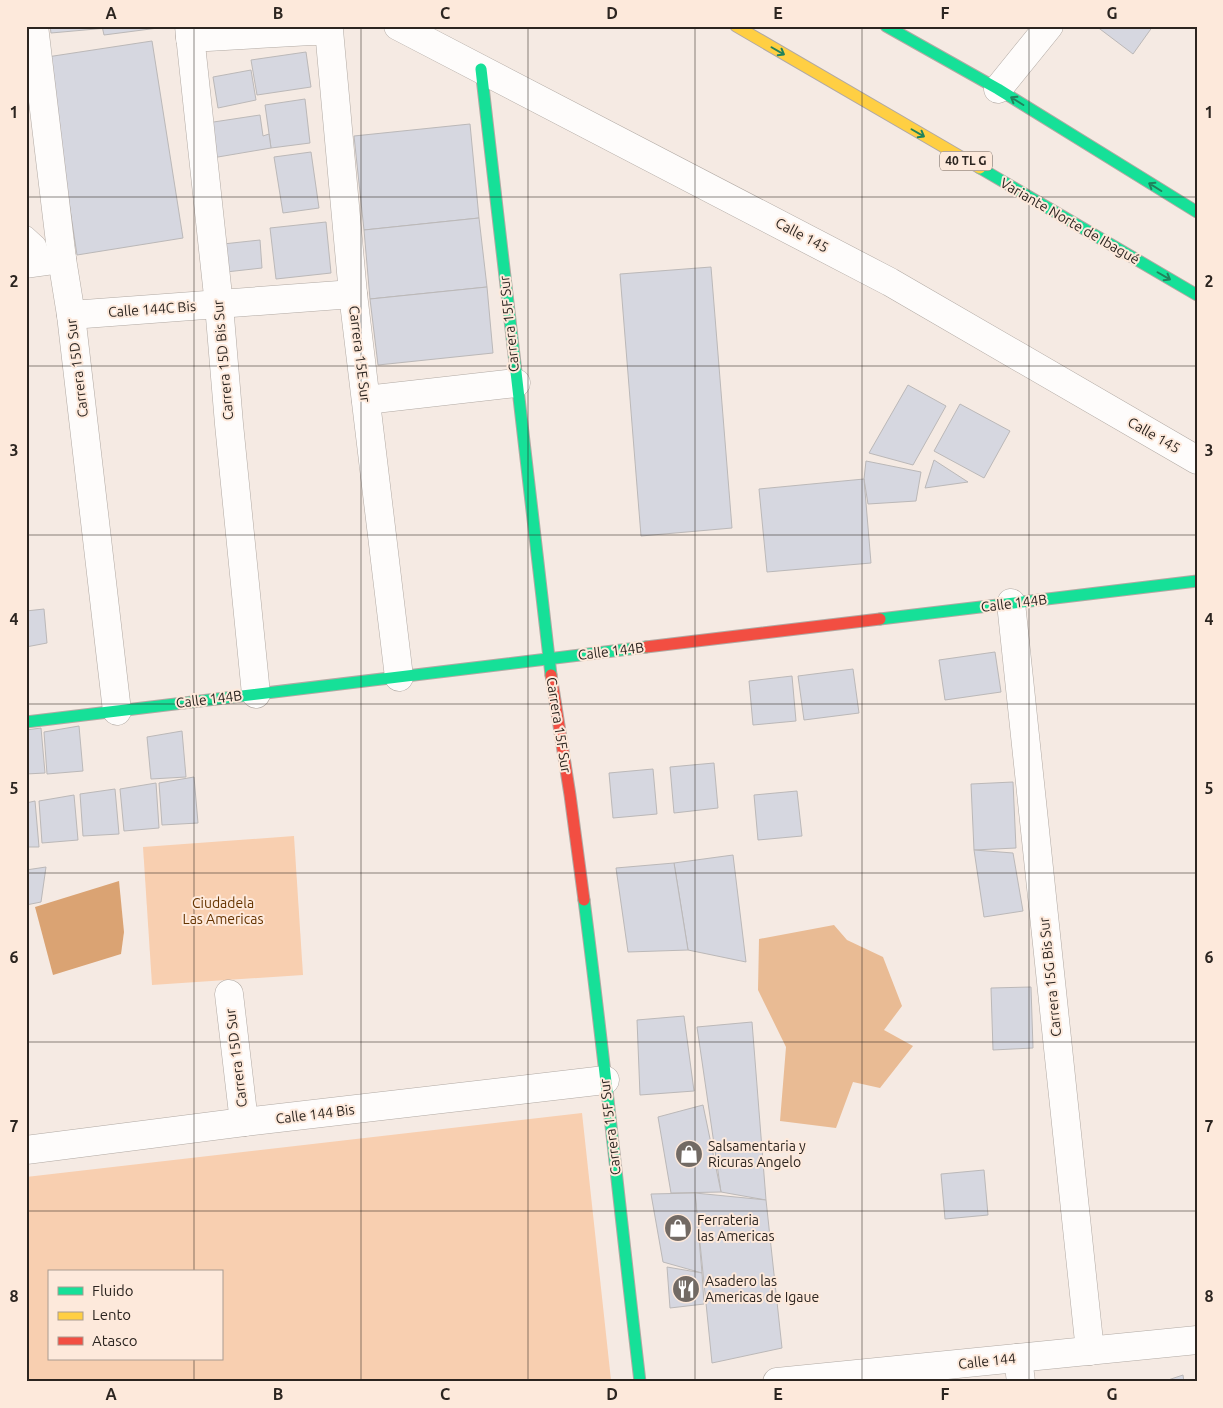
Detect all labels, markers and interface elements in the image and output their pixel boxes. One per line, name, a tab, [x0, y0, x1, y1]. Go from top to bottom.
text: A	[105, 4, 117, 22]
text: B	[273, 4, 283, 22]
text: C	[440, 4, 450, 22]
text: D	[606, 4, 618, 22]
text: E	[773, 4, 783, 22]
text: F	[941, 4, 950, 22]
text: G	[1106, 4, 1118, 22]
one-way arrow	[770, 46, 785, 56]
one-way arrow	[1011, 95, 1025, 105]
text: 1	[9, 103, 19, 121]
text: 1	[1204, 103, 1214, 121]
one-way arrow	[910, 129, 924, 139]
road number: 40 TL G	[940, 152, 992, 170]
street label: Variante Norte de Ibagué	[998, 175, 1142, 267]
one-way arrow	[1149, 181, 1163, 191]
street label: Calle 145	[773, 214, 831, 256]
one-way arrow	[1157, 271, 1172, 281]
text: 2	[9, 272, 19, 290]
text: 2	[1204, 272, 1214, 290]
street label: Carrera 15F Sur	[496, 274, 522, 373]
street label: Calle 144C Bis	[108, 298, 196, 320]
street label: Carrera 15D Bis Sur	[210, 298, 236, 421]
street label: Carrera 15E Sur	[346, 305, 374, 404]
street label: Carrera 15D Sur	[63, 317, 91, 418]
street label: Calle 145	[1125, 414, 1183, 456]
text: 3	[9, 441, 19, 459]
text: 3	[1204, 441, 1214, 459]
street label: Calle 144B	[980, 591, 1048, 615]
text: 4	[9, 610, 19, 628]
text: 4	[1204, 610, 1214, 628]
street label: Calle 144B	[577, 639, 645, 663]
street label: Carrera 15F Sur	[544, 676, 575, 775]
street label: Calle 144B	[175, 687, 243, 711]
text: 5	[9, 779, 19, 797]
text: 5	[1204, 779, 1214, 797]
park label: Ciudadela Las Americas	[183, 895, 263, 927]
street label: Carrera 15G Bis Sur	[1036, 916, 1064, 1038]
text: 6	[9, 948, 19, 966]
text: 6	[1204, 948, 1214, 966]
street label: Carrera 15D Sur	[222, 1007, 250, 1108]
street label: Carrera 15F Sur	[596, 1077, 624, 1176]
street label: Calle 144 Bis	[275, 1101, 355, 1127]
text: 7	[9, 1117, 19, 1135]
text: 7	[1204, 1117, 1214, 1135]
place label: Salsamentaria y Ricuras Angelo	[708, 1138, 806, 1170]
shop icon: Salsamentaria y Ricuras Angelo	[674, 1139, 704, 1169]
place label: Ferrateria las Americas	[697, 1212, 775, 1244]
shop icon: Ferrateria las Americas	[663, 1213, 693, 1243]
legend	[48, 1270, 222, 1360]
place label: Asadero las Americas de Igaue	[705, 1273, 819, 1305]
restaurant icon: Asadero las Americas de Igaue	[671, 1274, 701, 1304]
text: Fluido	[92, 1282, 134, 1299]
text: 8	[9, 1287, 19, 1305]
text: 8	[1204, 1287, 1214, 1305]
text: Lento	[92, 1306, 131, 1323]
text: Atasco	[92, 1332, 138, 1349]
street label: Calle 144	[957, 1350, 1017, 1372]
text: A	[105, 1385, 117, 1403]
text: B	[273, 1385, 283, 1403]
text: C	[440, 1385, 450, 1403]
text: D	[606, 1385, 618, 1403]
text: E	[773, 1385, 783, 1403]
text: F	[941, 1385, 950, 1403]
text: G	[1106, 1385, 1118, 1403]

